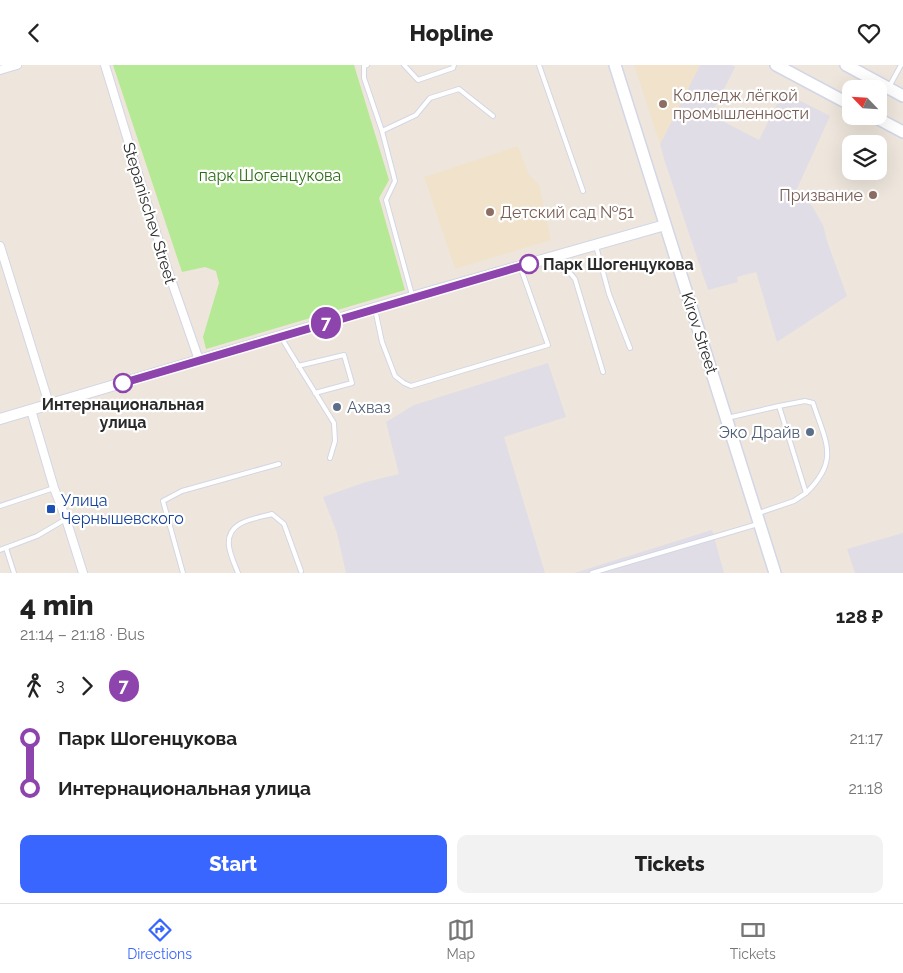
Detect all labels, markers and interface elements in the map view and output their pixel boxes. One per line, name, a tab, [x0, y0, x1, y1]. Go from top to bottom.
icon: back	[20, 19, 48, 47]
icon: heart	[855, 19, 883, 47]
text: Hopline	[410, 20, 493, 46]
north arrow	[842, 80, 888, 125]
map controls	[842, 80, 887, 180]
place label: Колледж лёгкой промышленности	[673, 86, 809, 123]
marker: Колледж лёгкой промышленности	[657, 98, 669, 110]
button: layers	[842, 135, 887, 180]
street label: Stepanischev Street	[119, 140, 180, 287]
park label: парк Шогенцукова	[199, 166, 341, 185]
place label: Призвание	[779, 186, 863, 205]
marker: Призвание	[867, 189, 879, 201]
place label: Детский сад №51	[500, 203, 634, 222]
marker: Детский сад №51	[484, 206, 496, 218]
marker: Парк Шогенцукова	[519, 254, 539, 274]
place label: Парк Шогенцукова	[543, 255, 694, 274]
street label: Kirov Street	[677, 290, 722, 377]
line badge: 7	[310, 307, 342, 339]
text: 7	[321, 312, 331, 333]
marker: Интернациональная улица	[113, 373, 133, 393]
place label: Интернациональная улица	[42, 395, 204, 432]
place label: Ахваз	[347, 398, 391, 417]
marker: Ахваз	[331, 401, 343, 413]
place label: Эко Драйв	[718, 423, 800, 442]
marker: Эко Драйв	[804, 426, 816, 438]
place label: Улица Чернышевского	[61, 491, 184, 528]
marker: Улица Чернышевского	[45, 503, 57, 515]
text: 4 min	[20, 589, 94, 622]
text: 128 ₽	[836, 605, 883, 627]
text: 21:14 – 21:18 · Bus	[20, 625, 145, 644]
icon: walk	[20, 672, 48, 700]
icon: forward	[73, 672, 101, 700]
text: 7	[119, 675, 129, 696]
text: 3	[56, 676, 65, 695]
text: Парк Шогенцукова	[58, 727, 237, 749]
text: 21:17	[849, 729, 883, 748]
text: Интернациональная улица	[58, 777, 311, 799]
text: 21:18	[848, 779, 883, 798]
button: Start	[20, 835, 447, 893]
button: Tickets	[457, 835, 883, 893]
tab: Directions	[127, 916, 192, 962]
tab: Map	[447, 916, 475, 962]
tab: Tickets	[730, 916, 776, 962]

